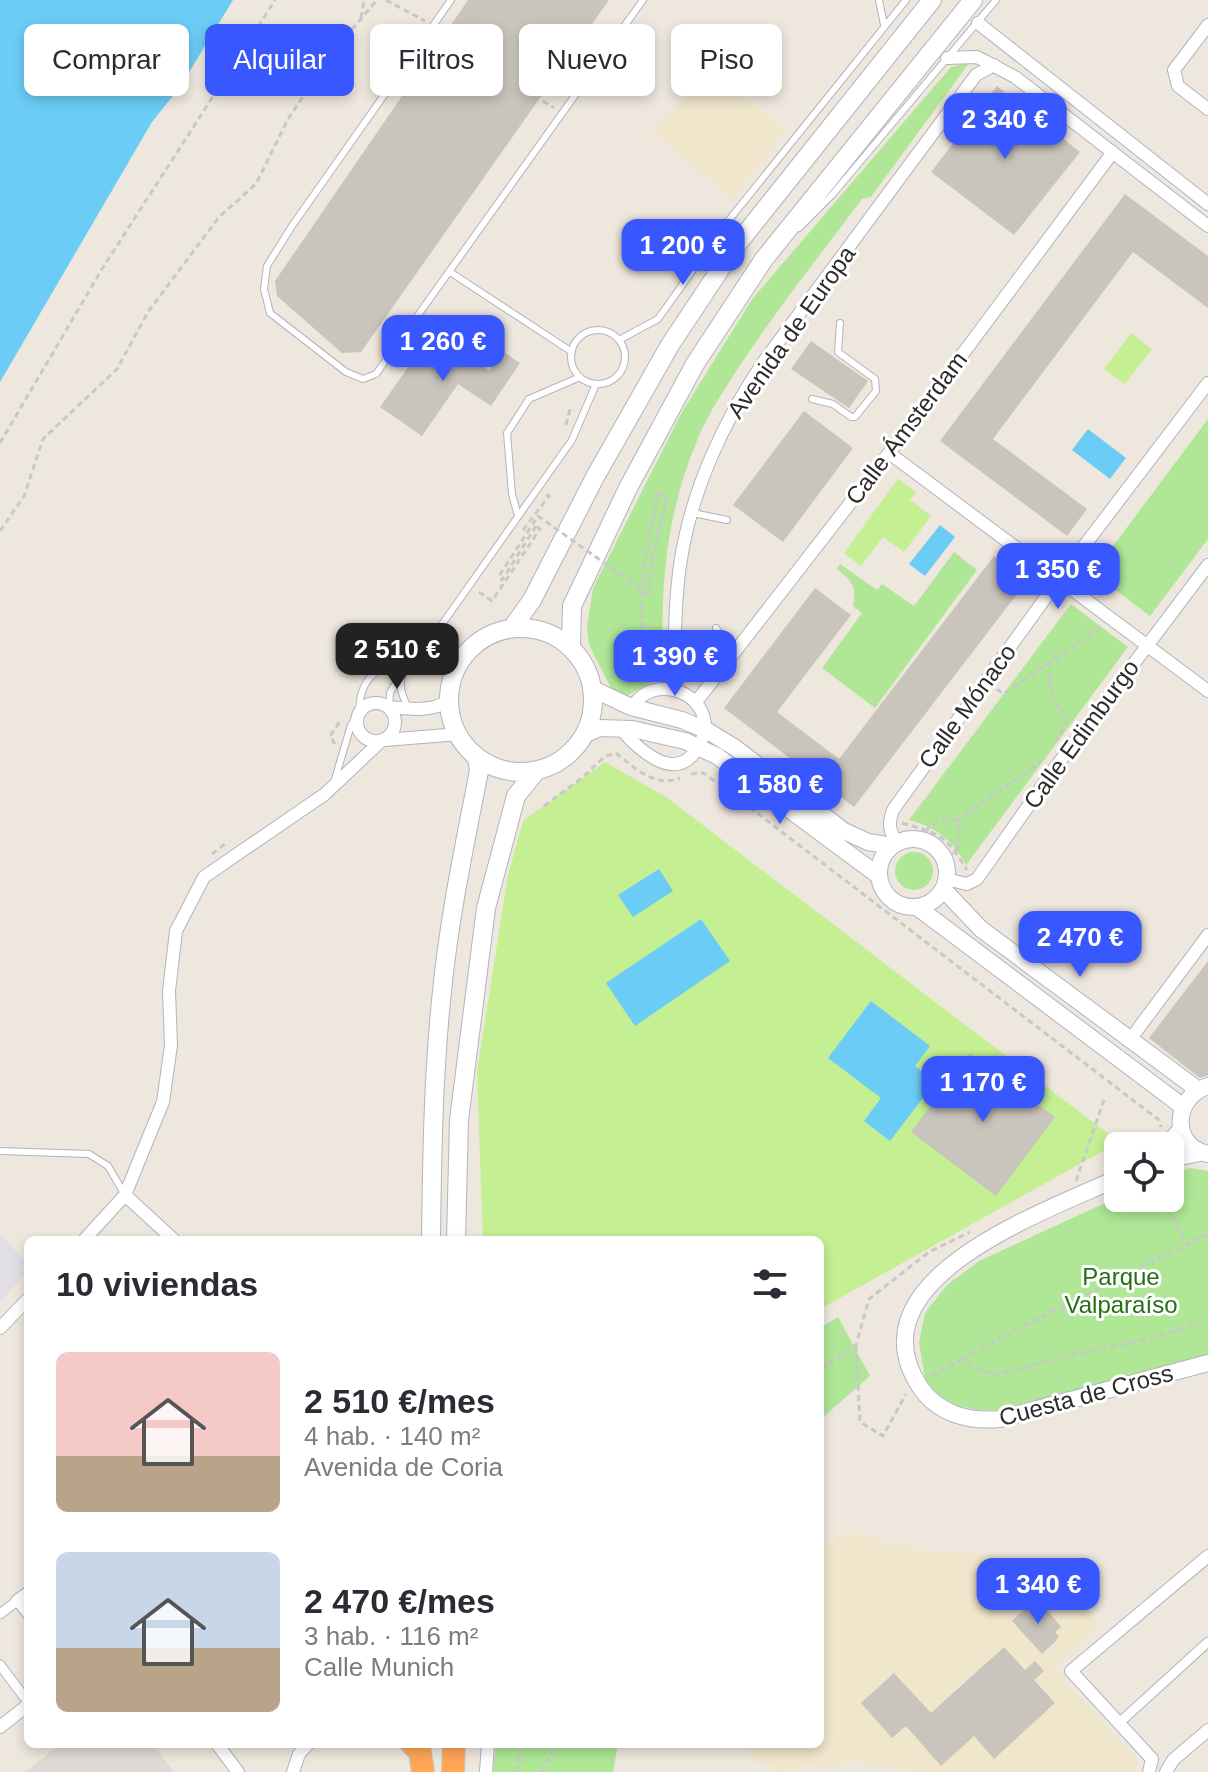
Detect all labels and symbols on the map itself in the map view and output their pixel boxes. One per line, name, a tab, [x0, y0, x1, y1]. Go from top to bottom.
pin: 2 340 €	[931, 93, 1079, 161]
pin: 1 200 €	[609, 219, 757, 287]
street label: Avenida de Europa	[722, 240, 861, 423]
pin: 1 260 €	[369, 315, 517, 383]
street label: Calle Ámsterdam	[840, 346, 972, 510]
pin: 1 350 €	[984, 543, 1132, 611]
pin: 2 510 €	[323, 623, 471, 691]
pin: 1 390 €	[601, 630, 749, 698]
street label: Calle Mónaco	[913, 639, 1021, 773]
street label: Calle Edimburgo	[1018, 654, 1144, 814]
pin: 1 580 €	[706, 758, 854, 826]
pin: 2 470 €	[1006, 911, 1154, 979]
pin: 1 170 €	[909, 1056, 1057, 1124]
park label: Parque Valparaíso	[1065, 1263, 1177, 1318]
street label: Cuesta de Cross	[996, 1359, 1176, 1431]
pin: 1 340 €	[964, 1558, 1112, 1626]

